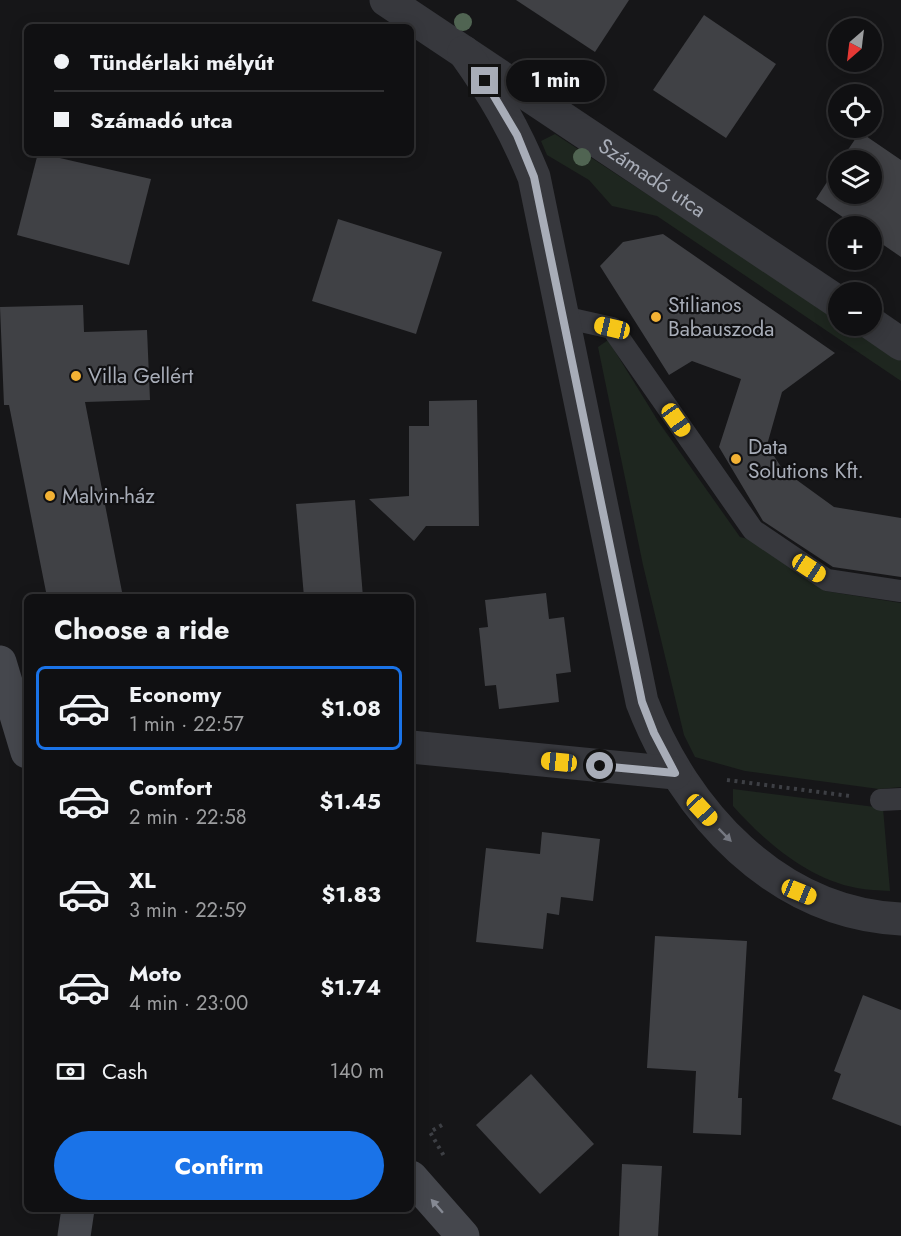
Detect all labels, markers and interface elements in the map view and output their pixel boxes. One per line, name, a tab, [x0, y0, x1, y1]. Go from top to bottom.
north arrow	[828, 18, 882, 72]
map controls	[828, 18, 882, 336]
text: Tündérlaki mélyút	[90, 46, 274, 78]
callout: 1 min	[506, 60, 605, 102]
text: 1 min	[531, 66, 580, 95]
route end	[471, 67, 498, 94]
button: locate	[828, 84, 882, 138]
text: Számadó utca	[90, 104, 233, 136]
street label: Számadó utca	[592, 131, 712, 225]
button: layers	[828, 150, 882, 204]
button: +	[828, 216, 882, 270]
button: −	[828, 282, 882, 336]
place label: Stilianos Babauszoda	[668, 290, 774, 344]
marker: Stilianos Babauszoda	[649, 310, 663, 324]
car	[592, 315, 632, 341]
place label: Villa Gellért	[88, 361, 193, 391]
marker: Villa Gellért	[69, 369, 83, 383]
car	[658, 400, 694, 440]
place label: Data Solutions Kft.	[748, 432, 864, 486]
marker: Data Solutions Kft.	[729, 452, 743, 466]
place label: Malvin-ház	[62, 481, 155, 511]
marker: Malvin-ház	[43, 489, 57, 503]
car	[789, 551, 829, 585]
text: Choose a ride	[54, 610, 229, 649]
text: Economy	[129, 678, 221, 710]
icon: car	[57, 681, 111, 735]
text: $1.08	[321, 692, 381, 724]
text: 1 min · 22:57	[129, 710, 244, 739]
car	[540, 751, 578, 773]
route start	[586, 752, 613, 779]
text: Comfort	[129, 771, 212, 803]
icon: car	[57, 774, 111, 828]
text: $1.45	[319, 785, 381, 817]
car	[683, 791, 721, 829]
text: 2 min · 22:58	[129, 803, 247, 832]
one-way arrow	[718, 827, 732, 841]
text: XL	[129, 864, 156, 896]
icon: car	[57, 867, 111, 921]
car	[779, 877, 819, 907]
text: $1.83	[322, 878, 381, 910]
text: 3 min · 22:59	[129, 896, 247, 925]
text: Moto	[129, 957, 182, 989]
icon: car	[57, 960, 111, 1014]
text: $1.74	[320, 971, 381, 1003]
text: 4 min · 23:00	[129, 989, 248, 1018]
icon: cash	[54, 1055, 87, 1088]
text: Cash	[102, 1055, 148, 1087]
text: 140 m	[330, 1057, 384, 1086]
button: Confirm	[54, 1131, 384, 1200]
one-way arrow	[430, 1199, 444, 1214]

